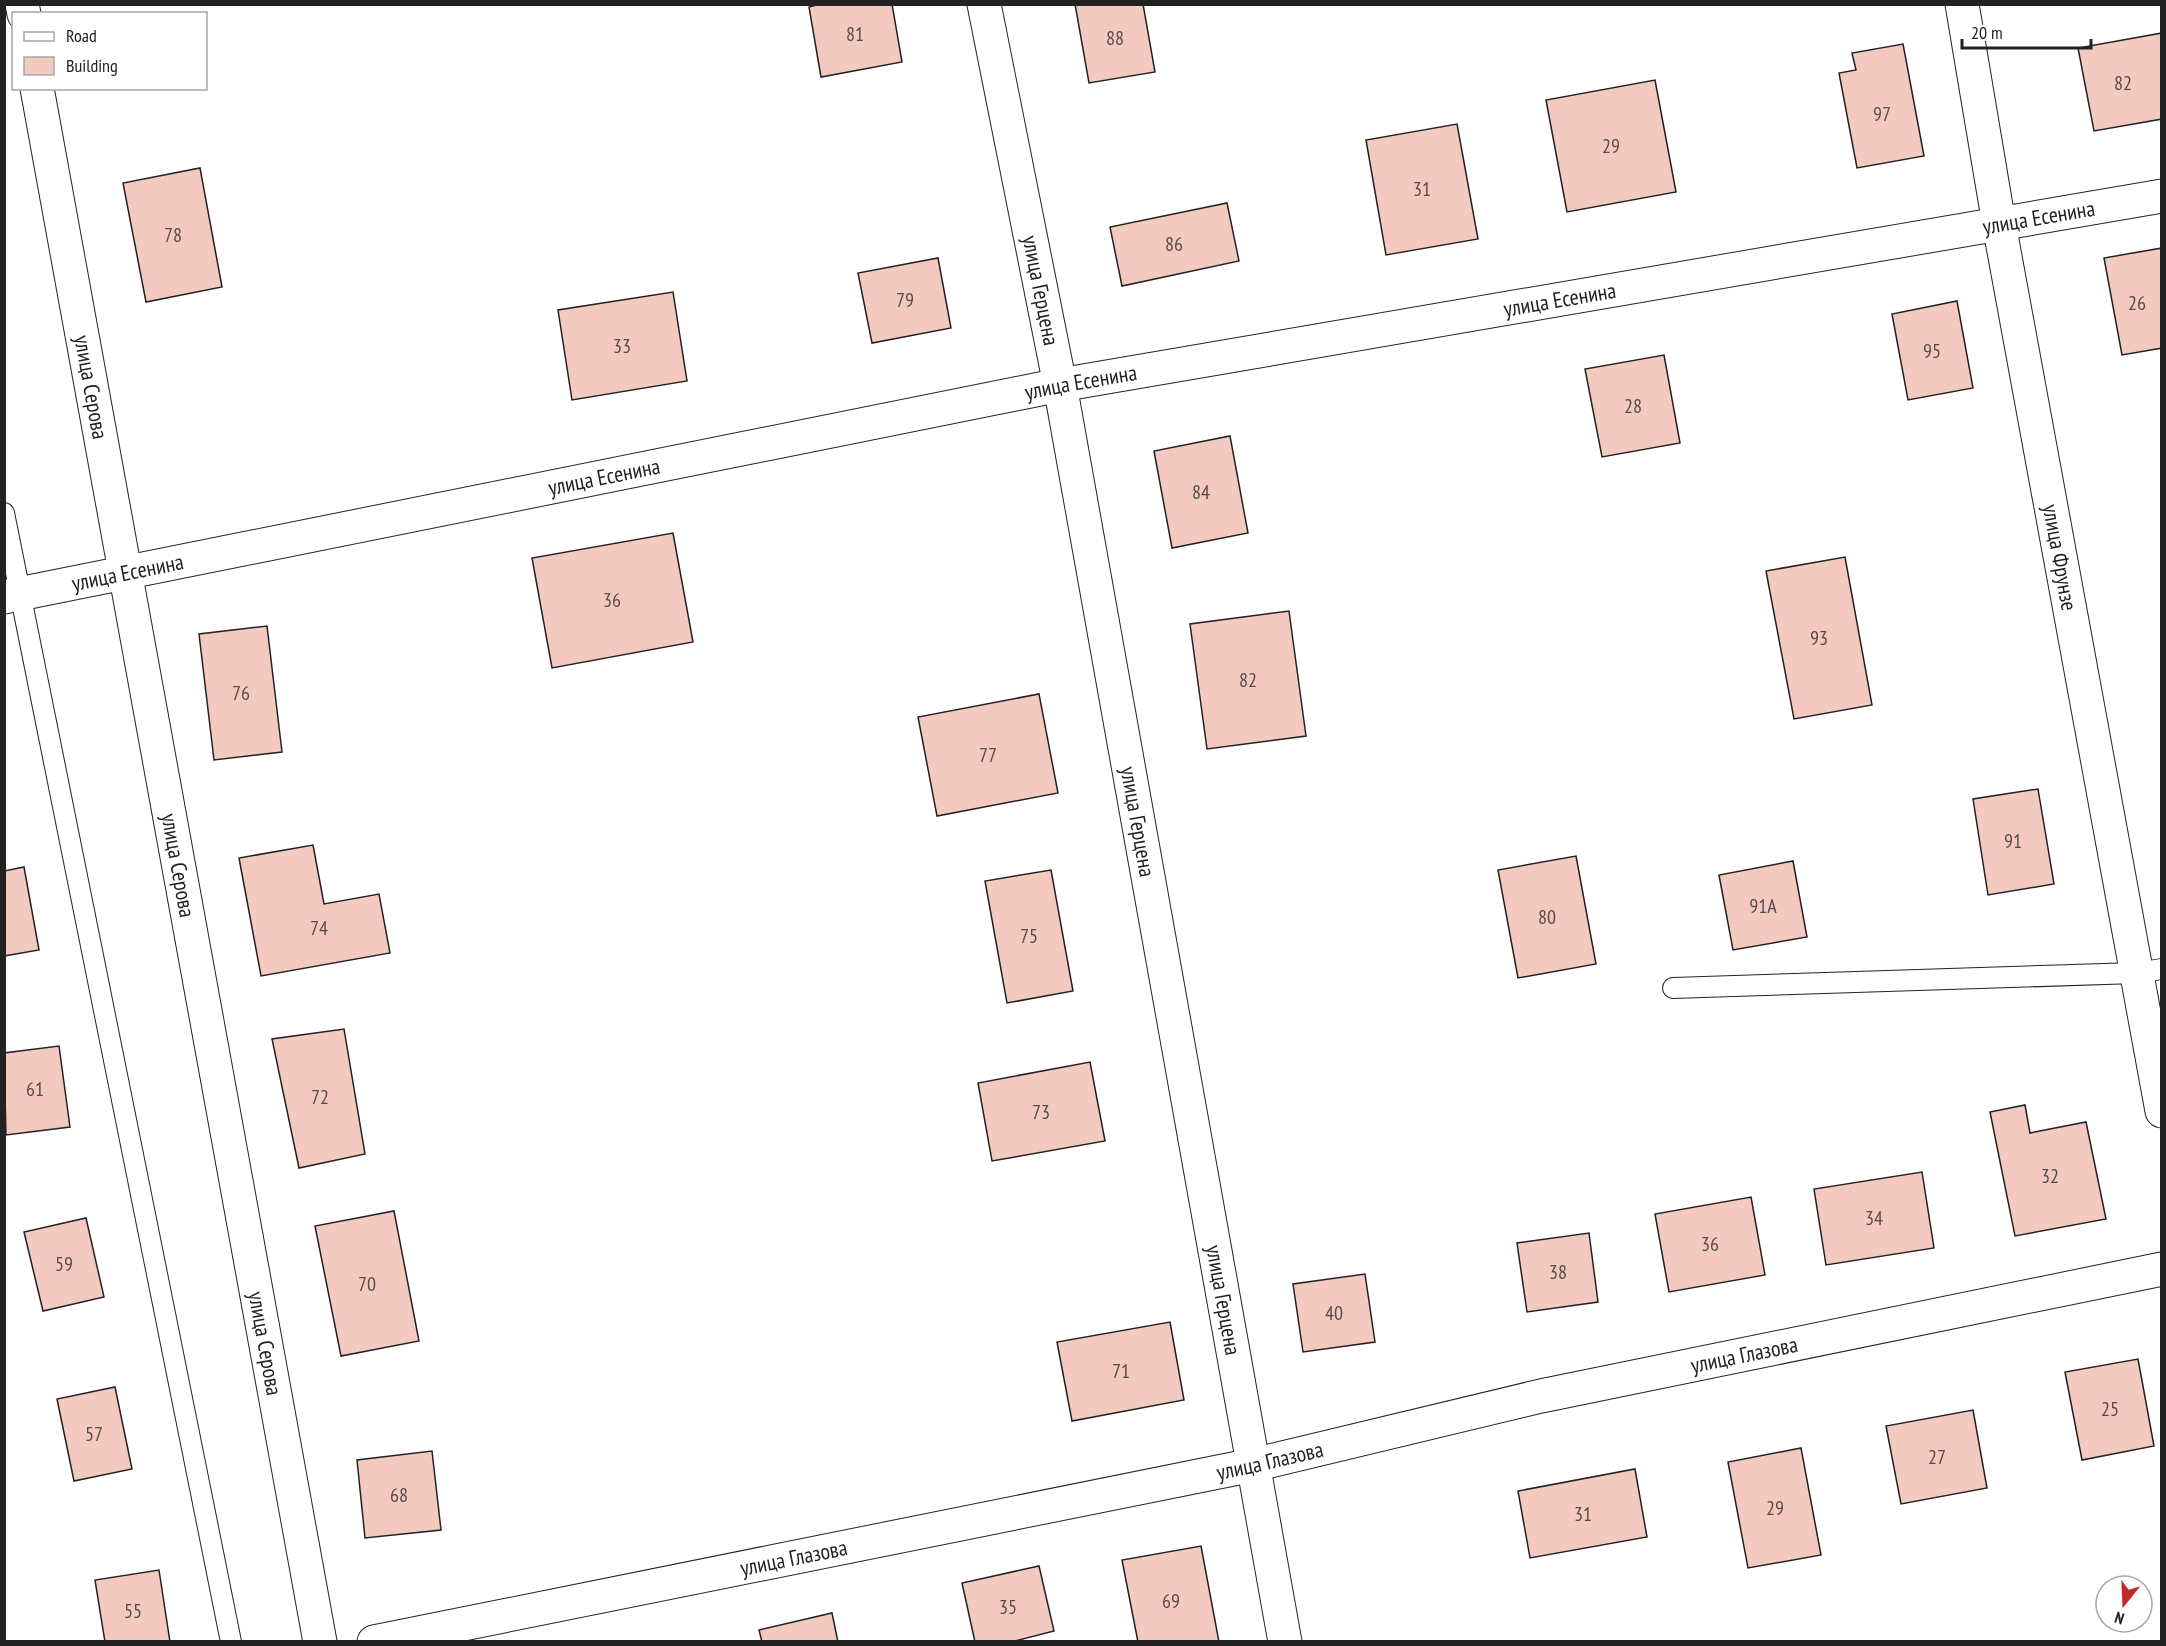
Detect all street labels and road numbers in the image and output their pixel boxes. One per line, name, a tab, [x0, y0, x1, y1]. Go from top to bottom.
street label: улица Есенина	[1980, 194, 2097, 241]
street label: улица Герцена	[1016, 233, 1066, 348]
street label: улица Есенина	[1501, 276, 1618, 323]
street label: улица Серова	[68, 333, 115, 441]
street label: улица Есенина	[1022, 358, 1139, 406]
street label: улица Есенина	[546, 452, 662, 501]
street label: улица Фрунзе	[2037, 502, 2084, 613]
street label: улица Есенина	[69, 547, 186, 597]
street label: улица Герцена	[1115, 764, 1162, 879]
street label: улица Серова	[155, 811, 202, 919]
street label: улица Герцена	[1200, 1243, 1247, 1357]
street label: улица Серова	[242, 1289, 289, 1398]
street label: улица Глазова	[1688, 1330, 1800, 1379]
street label: улица Глазова	[1214, 1435, 1326, 1486]
street label: улица Глазова	[738, 1533, 850, 1582]

